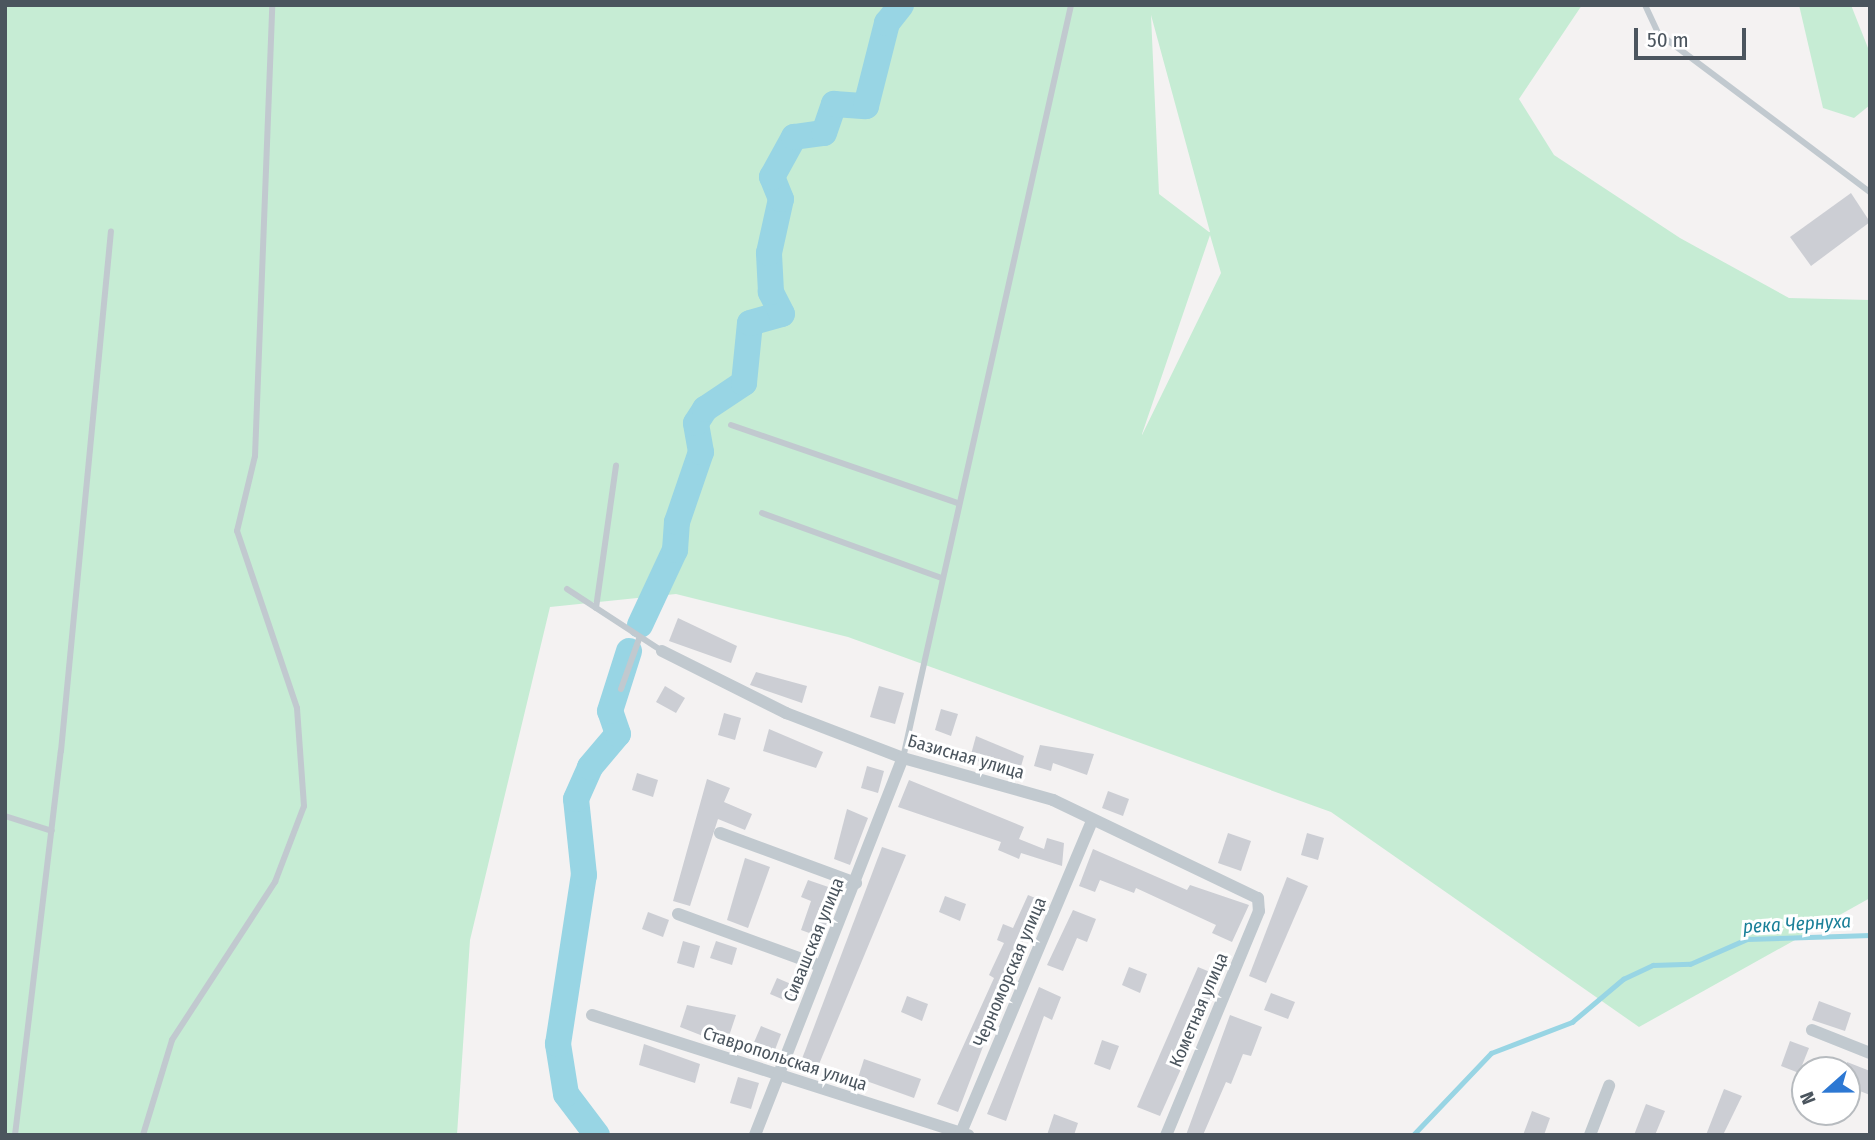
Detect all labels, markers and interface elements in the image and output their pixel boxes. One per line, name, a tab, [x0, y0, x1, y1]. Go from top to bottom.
scale bar	[1637, 14, 1749, 58]
text: 50 m	[1647, 27, 1689, 53]
street label: Базисная улица	[905, 730, 1027, 784]
street label: Сивашская улица	[779, 875, 849, 1005]
street label: Черноморская улица	[969, 894, 1051, 1050]
water label: река Чернуха	[1742, 910, 1852, 938]
street label: Кометная улица	[1165, 950, 1233, 1070]
street label: Ставропольская улица	[700, 1022, 870, 1096]
north arrow	[1791, 1056, 1861, 1126]
text: N	[1795, 1089, 1821, 1107]

